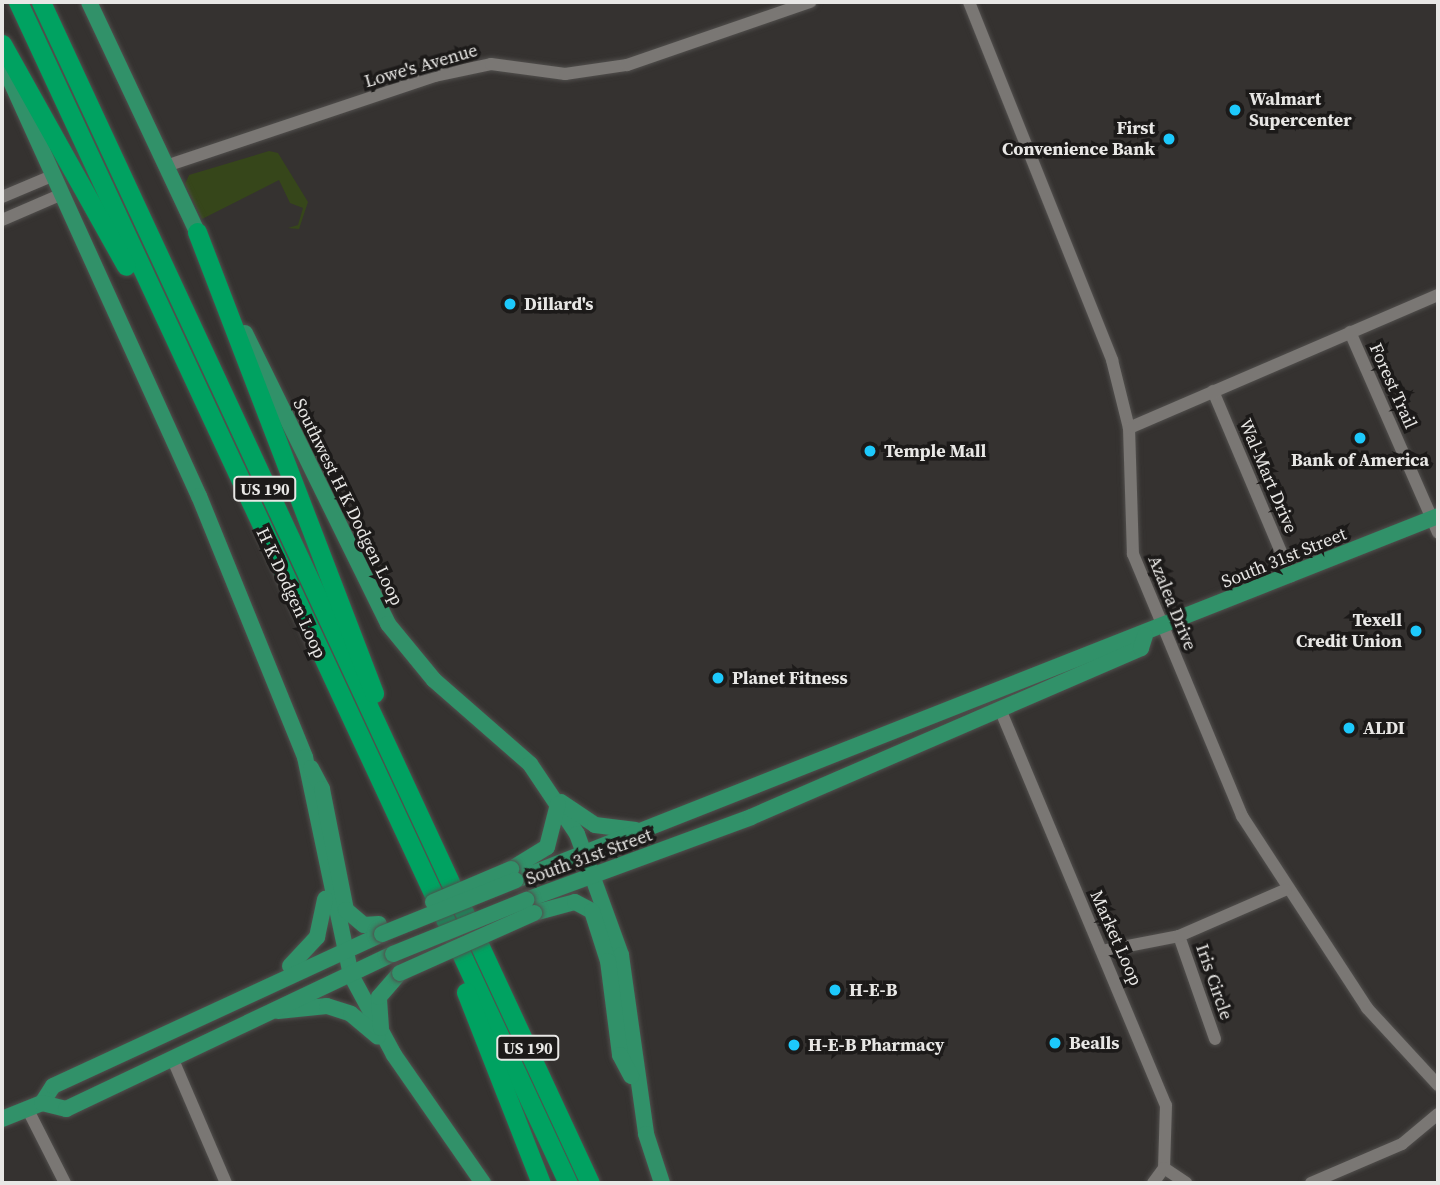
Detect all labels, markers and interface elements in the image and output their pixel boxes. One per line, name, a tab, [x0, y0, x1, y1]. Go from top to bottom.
street label: Lowe's Avenue	[362, 40, 480, 92]
place label: Walmart Supercenter	[1249, 89, 1352, 132]
marker: Walmart Supercenter	[1227, 102, 1243, 118]
place label: First Convenience Bank	[1002, 118, 1155, 160]
marker: First Convenience Bank	[1161, 131, 1177, 147]
place label: Dillard's	[524, 293, 593, 315]
marker: Dillard's	[502, 296, 518, 312]
street label: Forest Trail	[1364, 340, 1422, 432]
street label: Southwest H K Dodgen Loop	[288, 395, 408, 609]
street label: Wal-Mart Drive	[1234, 415, 1302, 537]
marker: Bank of America	[1352, 430, 1368, 446]
place label: Temple Mall	[884, 440, 986, 462]
marker: Temple Mall	[862, 443, 878, 459]
place label: Bank of America	[1291, 449, 1429, 471]
road number: US 190	[232, 476, 298, 502]
street label: South 31st Street	[1218, 523, 1350, 593]
street label: H K Dodgen Loop	[251, 524, 331, 662]
street label: Azalea Drive	[1143, 552, 1201, 654]
place label: Texell Credit Union	[1296, 610, 1402, 652]
marker: Texell Credit Union	[1408, 623, 1424, 639]
place label: Planet Fitness	[732, 667, 848, 689]
marker: Planet Fitness	[710, 670, 726, 686]
place label: ALDI	[1363, 717, 1405, 739]
marker: ALDI	[1341, 720, 1357, 736]
street label: South 31st Street	[523, 824, 655, 890]
street label: Market Loop	[1085, 887, 1147, 989]
street label: Iris Circle	[1191, 941, 1237, 1023]
place label: H-E-B	[849, 979, 897, 1001]
marker: H-E-B	[827, 982, 843, 998]
place label: Bealls	[1069, 1032, 1120, 1054]
place label: H-E-B Pharmacy	[808, 1034, 944, 1056]
marker: Bealls	[1047, 1035, 1063, 1051]
road number: US 190	[495, 1036, 561, 1060]
marker: H-E-B Pharmacy	[786, 1037, 802, 1053]

